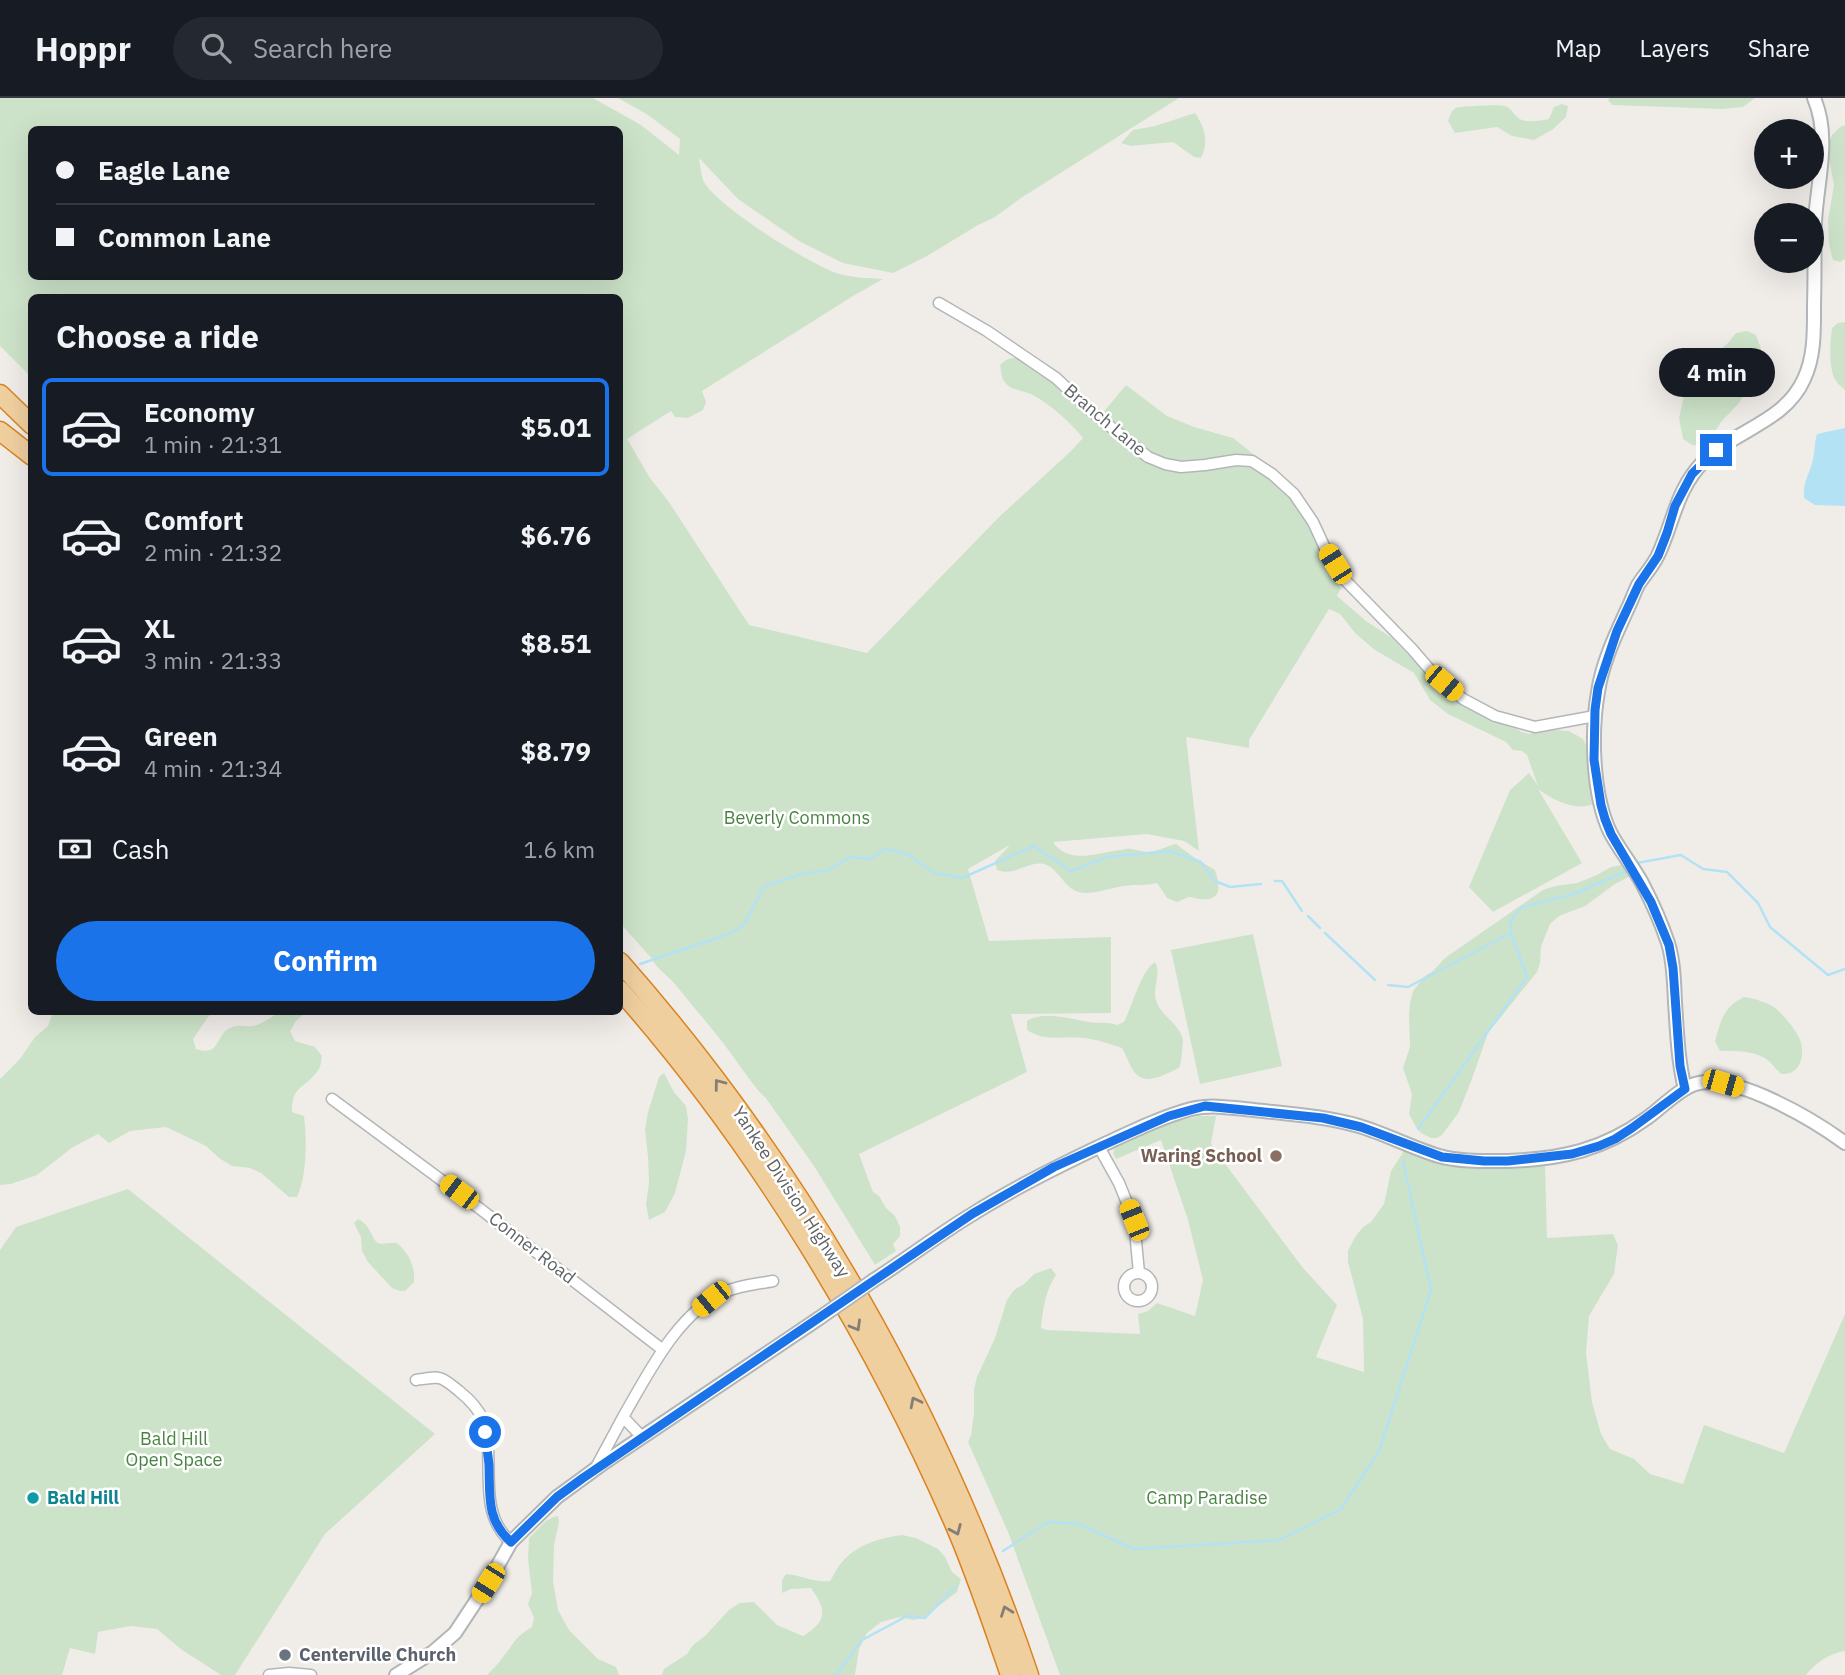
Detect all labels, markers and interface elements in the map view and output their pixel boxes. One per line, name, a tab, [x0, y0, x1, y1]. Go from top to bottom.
search box	[173, 17, 663, 80]
text: Hoppr	[35, 27, 131, 70]
icon: search	[197, 29, 235, 67]
text: Search here	[253, 31, 392, 65]
text: Map	[1555, 32, 1602, 64]
text: Layers	[1640, 32, 1710, 64]
text: Share	[1748, 32, 1810, 64]
map controls	[1754, 119, 1824, 273]
button: +	[1754, 119, 1824, 189]
text: Eagle Lane	[98, 153, 230, 187]
button: −	[1754, 203, 1824, 273]
text: Common Lane	[98, 220, 271, 254]
text: Choose a ride	[56, 315, 259, 357]
callout: 4 min	[1658, 348, 1774, 398]
text: 4 min	[1687, 357, 1747, 387]
street label: Branch Lane	[1059, 379, 1151, 461]
text: Economy	[144, 395, 255, 429]
icon: car	[60, 396, 123, 459]
text: $5.01	[521, 410, 591, 444]
text: 1 min · 21:31	[144, 429, 282, 459]
route end	[1700, 434, 1732, 466]
text: Comfort	[144, 503, 243, 537]
icon: car	[60, 504, 123, 567]
text: $6.76	[521, 518, 591, 552]
text: 2 min · 21:32	[144, 537, 282, 567]
car	[1315, 541, 1356, 587]
text: XL	[144, 611, 175, 645]
icon: car	[60, 612, 123, 675]
text: $8.51	[521, 626, 591, 660]
text: 3 min · 21:33	[144, 645, 282, 675]
car	[1422, 661, 1467, 705]
text: Green	[144, 719, 218, 753]
icon: car	[60, 720, 123, 783]
text: $8.79	[521, 734, 591, 768]
text: 4 min · 21:34	[144, 753, 282, 783]
park label: Beverly Commons	[724, 806, 870, 829]
icon: cash	[56, 830, 94, 868]
text: Cash	[112, 832, 169, 866]
text: 1.6 km	[524, 834, 595, 864]
button: Confirm	[56, 921, 595, 1001]
car	[1700, 1067, 1747, 1099]
one-way arrow	[714, 1079, 727, 1092]
street label: Yankee Division Highway	[727, 1102, 855, 1282]
place label: Waring School	[1140, 1144, 1263, 1167]
marker: Waring School	[1268, 1148, 1284, 1164]
car	[436, 1171, 483, 1213]
car	[1117, 1197, 1152, 1243]
street label: Conner Road	[484, 1207, 580, 1289]
car	[689, 1278, 734, 1320]
one-way arrow	[848, 1318, 861, 1331]
one-way arrow	[909, 1397, 923, 1410]
route start	[469, 1416, 501, 1448]
park label: Bald Hill Open Space	[126, 1427, 223, 1471]
place label: Bald Hill	[47, 1486, 119, 1509]
park label: Camp Paradise	[1146, 1486, 1268, 1509]
marker: Bald Hill	[25, 1490, 41, 1506]
one-way arrow	[948, 1523, 962, 1535]
car	[468, 1560, 509, 1606]
one-way arrow	[1001, 1605, 1015, 1617]
place label: Centerville Church	[299, 1643, 456, 1666]
marker: Centerville Church	[277, 1647, 293, 1663]

